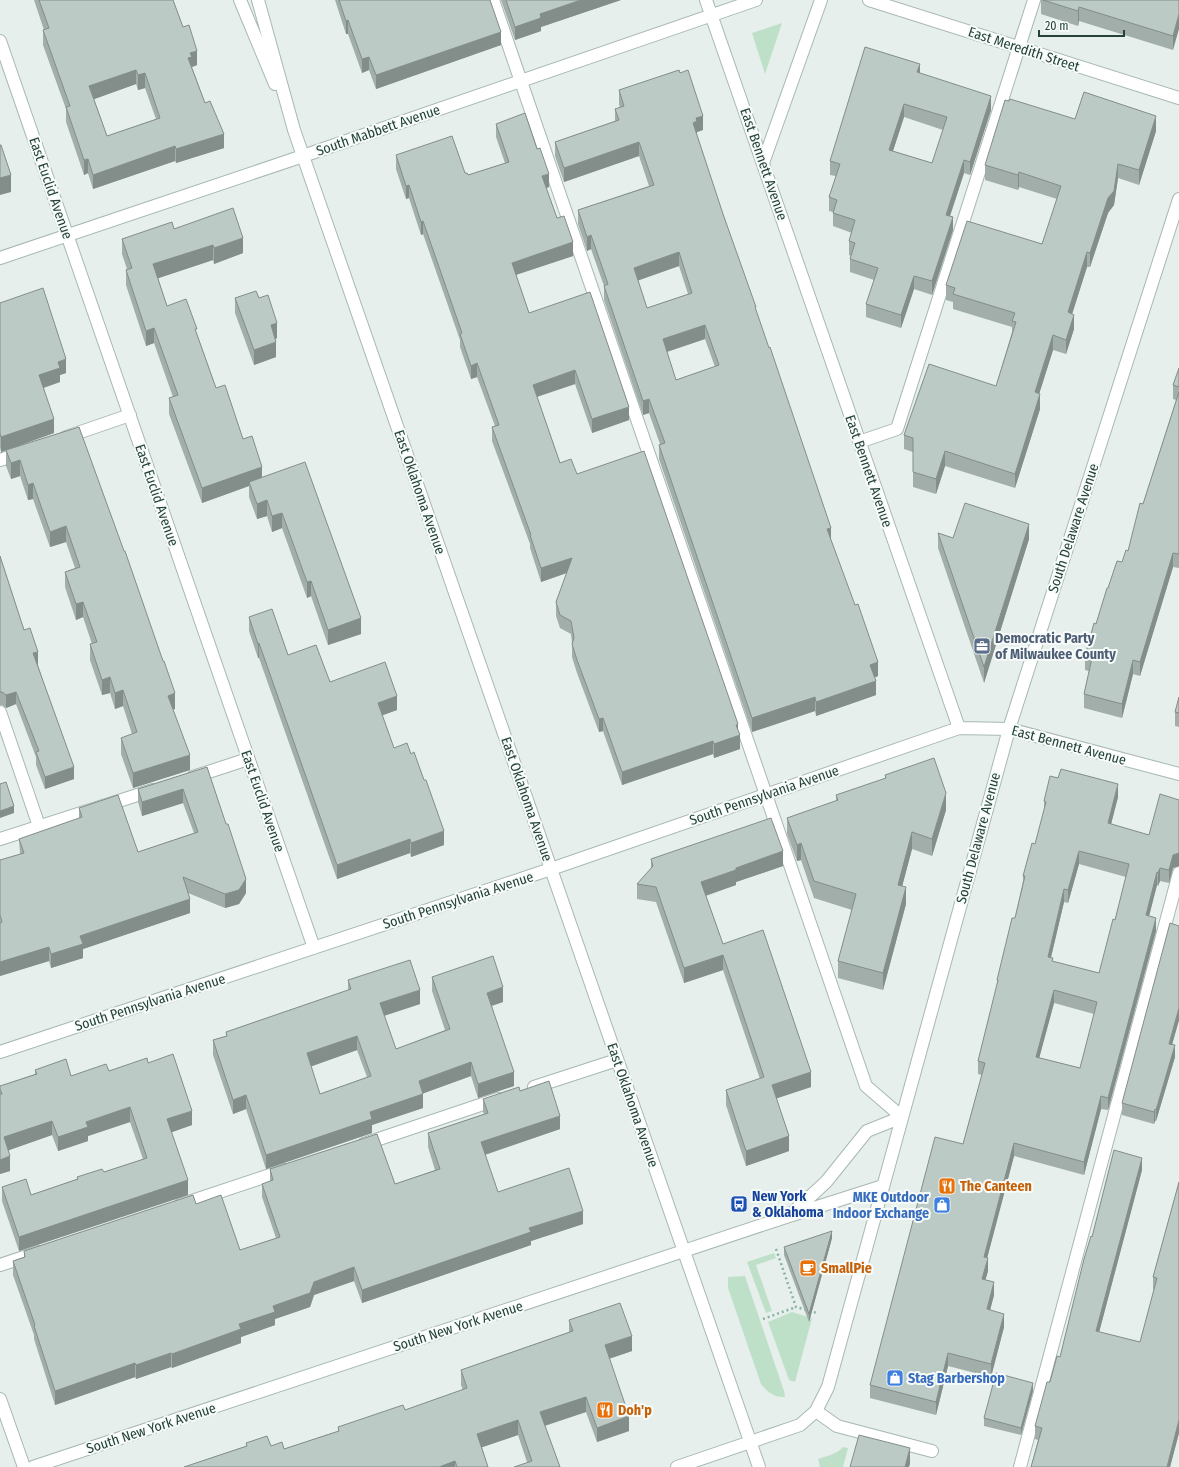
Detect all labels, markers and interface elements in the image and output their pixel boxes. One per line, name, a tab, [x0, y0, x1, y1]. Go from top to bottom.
scale bar	[1039, 12, 1124, 38]
text: 20 m	[1045, 19, 1069, 33]
street label: East Meredith Street	[966, 23, 1082, 76]
street label: South Mabbett Avenue	[314, 101, 442, 160]
street label: East Bennett Avenue	[736, 106, 791, 223]
street label: East Euclid Avenue	[25, 135, 76, 241]
street label: East Bennett Avenue	[841, 413, 896, 530]
street label: East Oklahoma Avenue	[390, 428, 449, 557]
street label: East Euclid Avenue	[131, 442, 182, 548]
street label: South Delaware Avenue	[1045, 461, 1102, 595]
place label: Democratic Party of Milwaukee County	[995, 630, 1116, 663]
office icon: Democratic Party of Milwaukee County	[972, 636, 992, 656]
street label: East Bennett Avenue	[1010, 722, 1128, 769]
street label: East Oklahoma Avenue	[497, 735, 556, 864]
street label: East Euclid Avenue	[237, 748, 288, 854]
street label: South Pennsylvania Avenue	[687, 762, 841, 829]
street label: South Delaware Avenue	[953, 771, 1004, 906]
street label: South Pennsylvania Avenue	[381, 868, 536, 933]
street label: South Pennsylvania Avenue	[73, 970, 228, 1035]
street label: East Oklahoma Avenue	[603, 1041, 662, 1170]
restaurant icon: The Canteen	[937, 1176, 957, 1196]
place label: The Canteen	[960, 1178, 1032, 1195]
place label: New York & Oklahoma	[752, 1188, 824, 1221]
place label: MKE Outdoor Indoor Exchange	[833, 1189, 930, 1222]
bus stop icon: New York & Oklahoma	[729, 1194, 749, 1214]
shop icon: MKE Outdoor Indoor Exchange	[932, 1195, 952, 1215]
cafe icon: SmallPie	[798, 1258, 818, 1278]
place label: SmallPie	[821, 1260, 872, 1277]
street label: South New York Avenue	[391, 1298, 525, 1355]
shop icon: Stag Barbershop	[885, 1368, 905, 1388]
place label: Stag Barbershop	[908, 1370, 1005, 1387]
street label: South New York Avenue	[84, 1400, 218, 1457]
restaurant icon: Doh'p	[595, 1400, 615, 1420]
place label: Doh'p	[618, 1402, 652, 1419]

